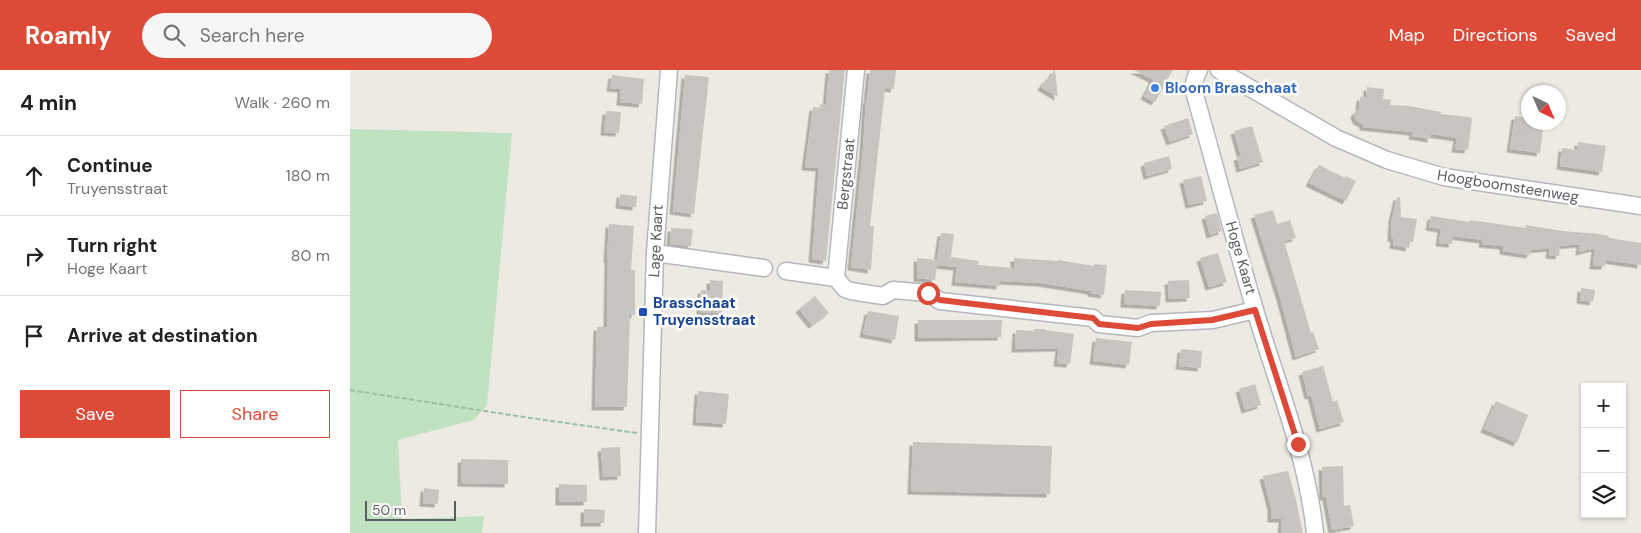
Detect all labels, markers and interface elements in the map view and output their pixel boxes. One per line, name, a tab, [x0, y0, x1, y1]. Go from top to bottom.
search box	[142, 13, 492, 58]
text: Roamly	[25, 20, 112, 51]
icon: search	[160, 21, 188, 49]
text: Search here	[200, 23, 304, 48]
text: Map	[1389, 23, 1425, 47]
text: Directions	[1453, 23, 1538, 47]
text: Saved	[1566, 23, 1616, 47]
place label: Bloom Brasschaat	[1165, 78, 1297, 98]
marker: Bloom Brasschaat	[1149, 82, 1161, 94]
north arrow	[1521, 85, 1566, 130]
text: 4 min	[20, 89, 77, 117]
text: Walk · 260 m	[235, 92, 330, 113]
street label: Bergstraat	[832, 137, 860, 211]
text: Continue	[67, 153, 153, 178]
icon: ahead	[20, 162, 48, 190]
text: 180 m	[286, 165, 330, 186]
street label: Hoogboomsteenweg	[1436, 165, 1580, 207]
text: Truyensstraat	[67, 178, 168, 199]
street label: Lage Kaart	[644, 204, 668, 278]
street label: Hoge Kaart	[1221, 219, 1261, 297]
text: Turn right	[67, 233, 157, 258]
icon: right	[20, 242, 48, 270]
text: 80 m	[291, 245, 330, 266]
text: Hoge Kaart	[67, 258, 148, 279]
route start	[917, 282, 940, 305]
place label: Brasschaat Truyensstraat	[653, 293, 756, 330]
marker: Brasschaat Truyensstraat	[637, 306, 649, 318]
icon: arrive	[20, 322, 48, 350]
text: Arrive at destination	[67, 323, 258, 348]
map controls	[1581, 383, 1626, 518]
button: +	[1581, 383, 1626, 428]
button: Save	[20, 390, 170, 438]
button: Share	[180, 390, 330, 438]
button: −	[1581, 428, 1626, 473]
route end	[1287, 433, 1310, 456]
button: layers	[1581, 473, 1626, 518]
scale bar	[365, 498, 456, 521]
text: 50 m	[372, 501, 406, 519]

